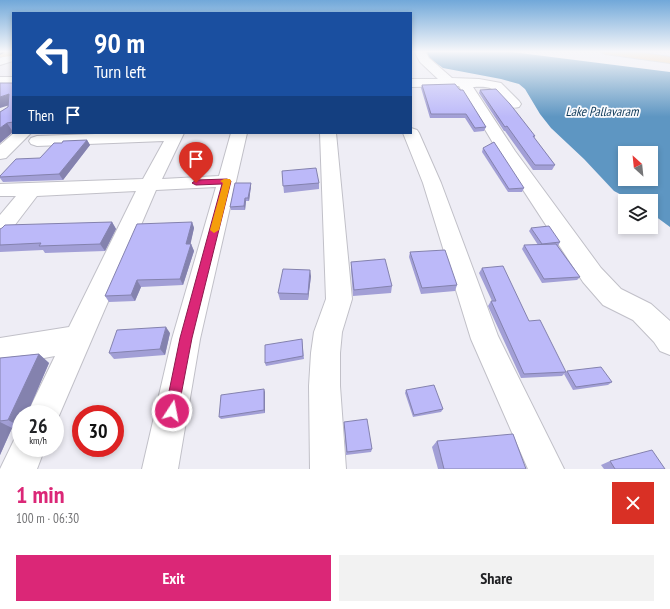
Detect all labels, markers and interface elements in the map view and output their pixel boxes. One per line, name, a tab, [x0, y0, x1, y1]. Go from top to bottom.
text: 90 m	[94, 24, 145, 61]
icon: left	[28, 28, 80, 80]
text: Turn left	[94, 60, 146, 83]
water label: Lake Pallavaram	[566, 103, 640, 120]
icon: arrive	[62, 104, 84, 126]
text: Then	[28, 106, 54, 125]
pin	[179, 142, 213, 183]
north arrow	[618, 146, 658, 186]
map controls	[618, 146, 658, 234]
icon: arrive	[185, 148, 207, 170]
button: layers	[618, 194, 658, 234]
position arrow	[151, 390, 193, 432]
speed limit sign: 30	[72, 405, 124, 457]
text: 26	[28, 413, 48, 439]
text: km/h	[29, 434, 47, 447]
text: 1 min	[16, 479, 64, 510]
button: close	[612, 482, 654, 524]
text: 100 m · 06:30	[16, 510, 79, 527]
button: Exit	[16, 555, 331, 601]
button: Share	[339, 555, 654, 601]

